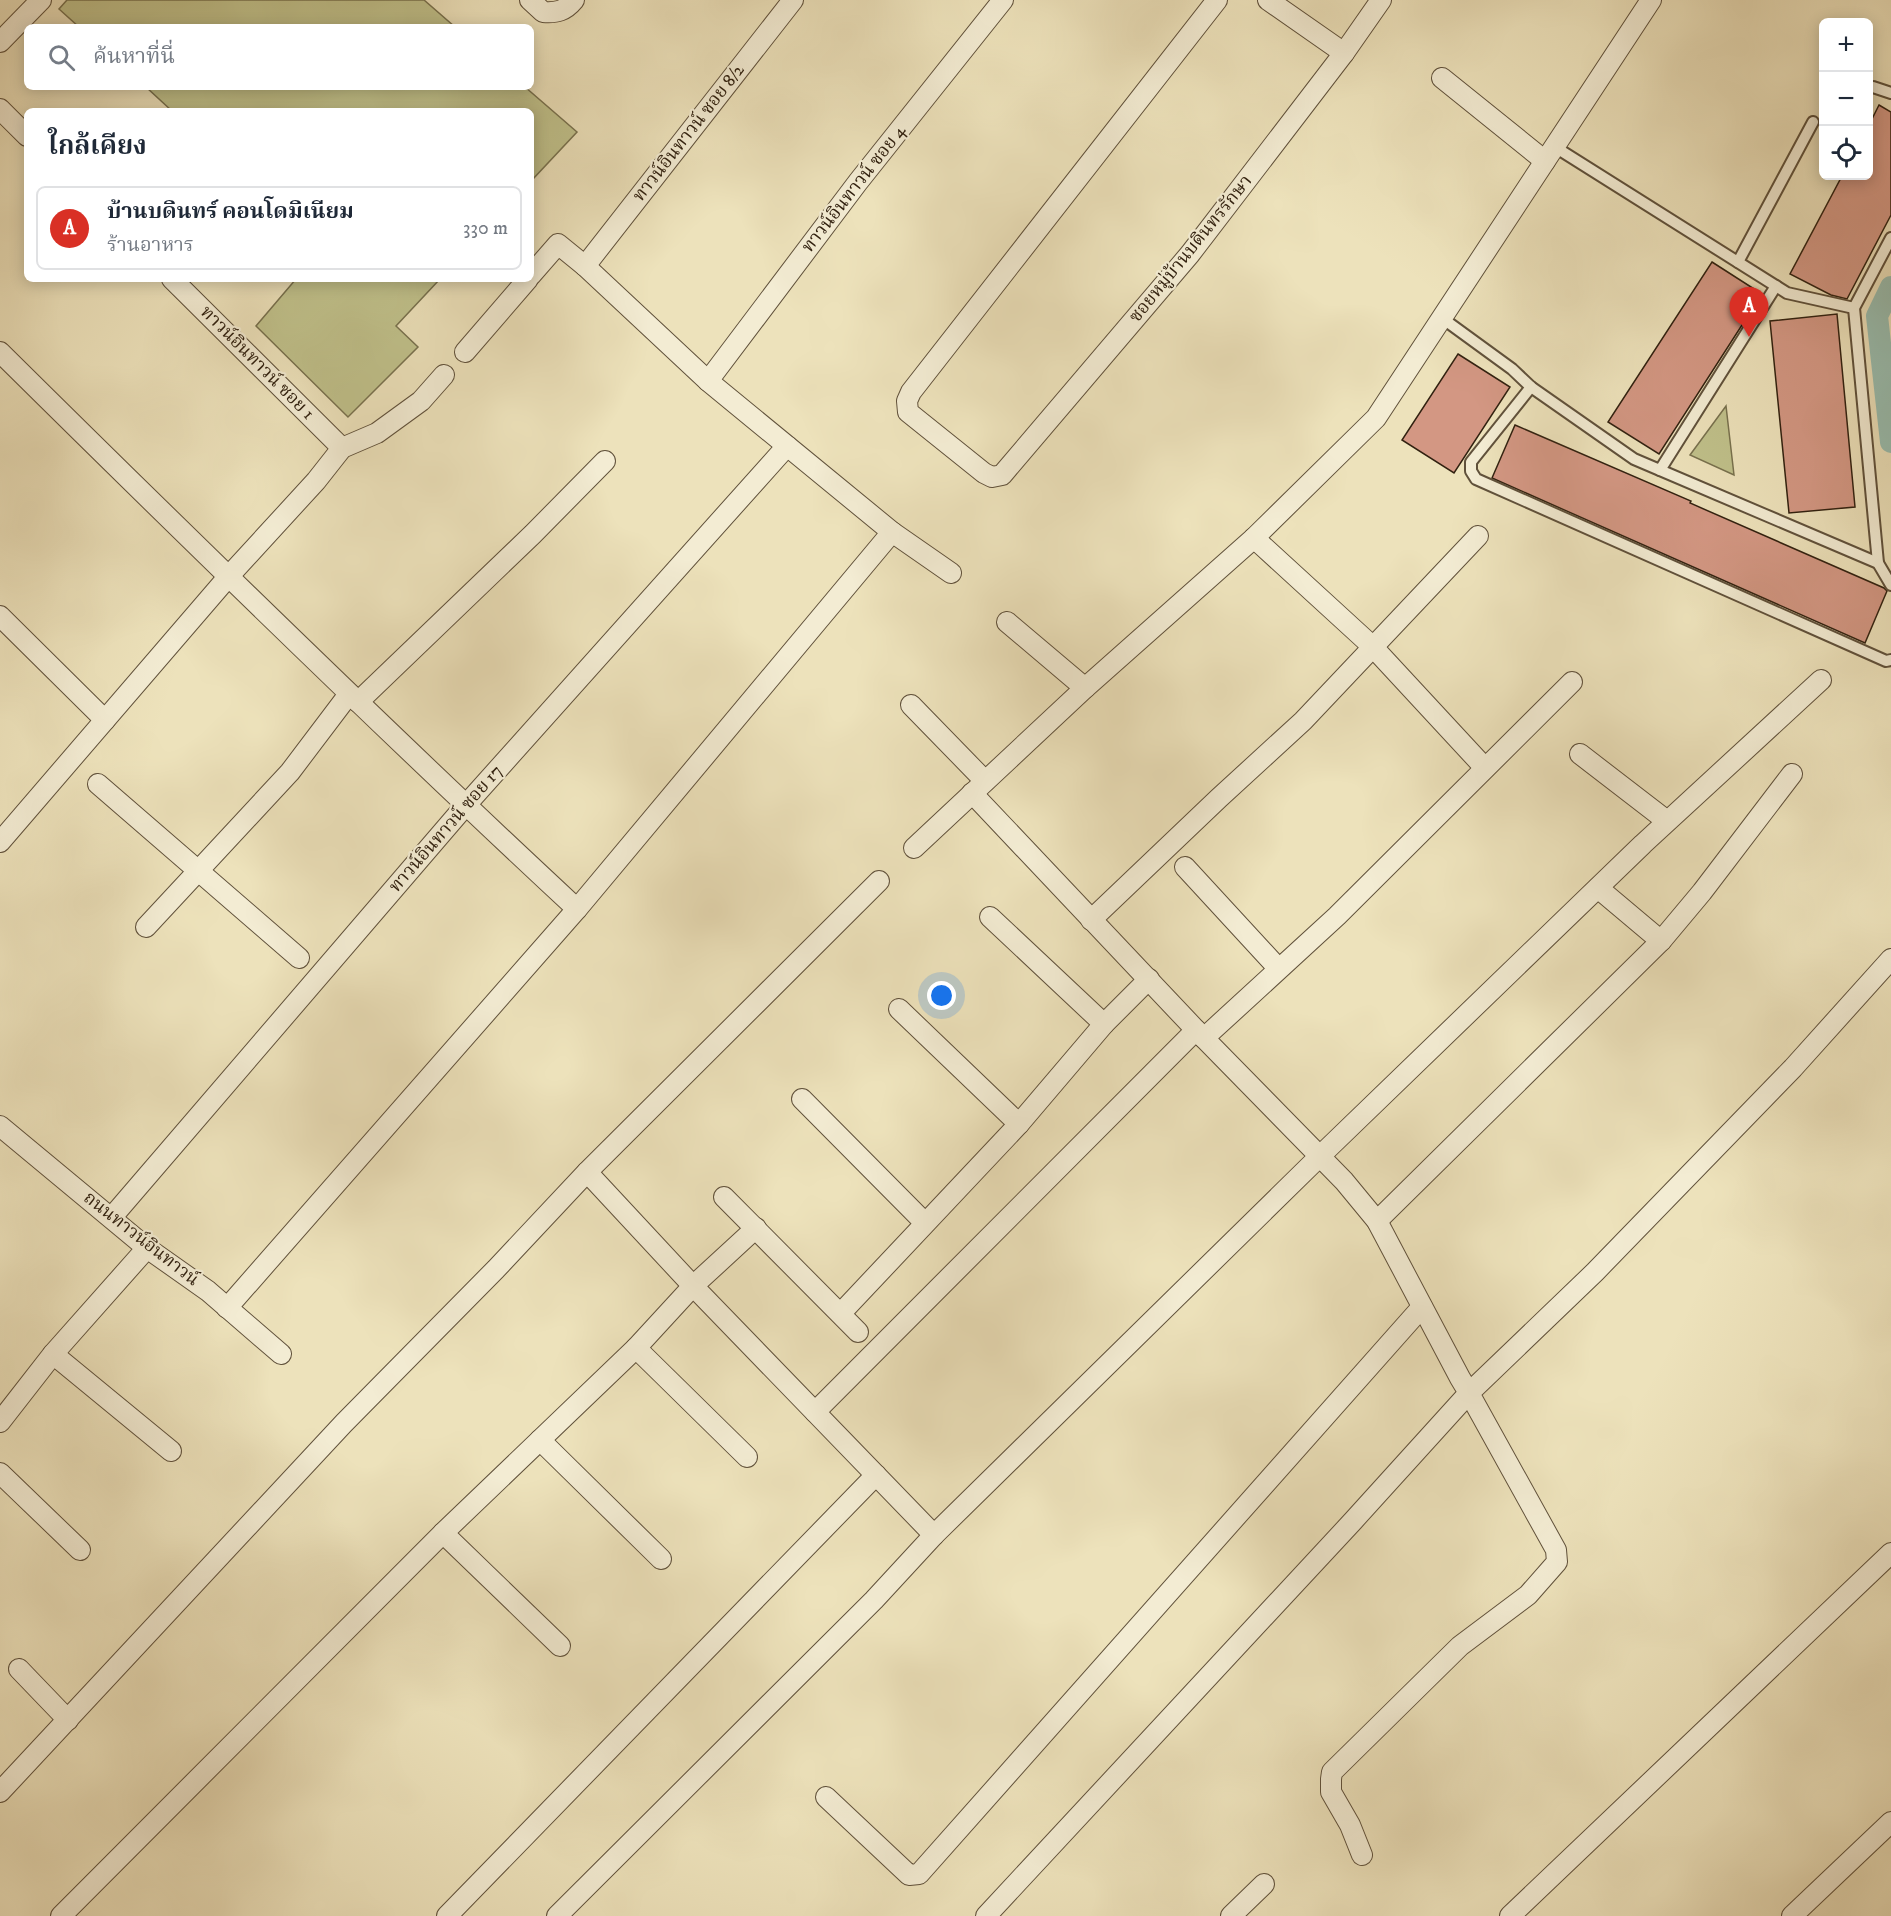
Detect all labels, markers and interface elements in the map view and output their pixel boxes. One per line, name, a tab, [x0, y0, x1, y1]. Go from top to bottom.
map controls	[1819, 18, 1873, 180]
button: +	[1819, 18, 1873, 72]
search box	[24, 24, 534, 90]
icon: search	[45, 41, 78, 74]
text: ค้นหาที่นี่	[93, 43, 175, 70]
street label: ทาวน์อินทาวน์ ซอย 8/2	[628, 59, 750, 206]
button: −	[1819, 72, 1873, 126]
street label: ทาวน์อินทาวน์ ซอย 4	[796, 120, 911, 257]
button: locate	[1819, 126, 1873, 180]
text: ใกล้เคียง	[48, 130, 147, 163]
street label: ซอยหมู่บ้านบดินทรรักษา	[1125, 171, 1257, 327]
text: บ้านบดินทร์ คอนโดมิเนียม	[107, 198, 354, 225]
text: A	[63, 216, 76, 241]
text: 330 m	[463, 216, 508, 241]
text: ร้านอาหาร	[107, 233, 194, 258]
pin: A	[1730, 288, 1768, 337]
street label: ทาวน์อินทาวน์ ซอย 1	[195, 301, 319, 425]
street label: ทาวน์อินทาวน์ ซอย 17	[384, 760, 507, 897]
your location	[927, 981, 956, 1010]
street label: ถนนทาวน์อินทาวน์	[79, 1186, 204, 1291]

